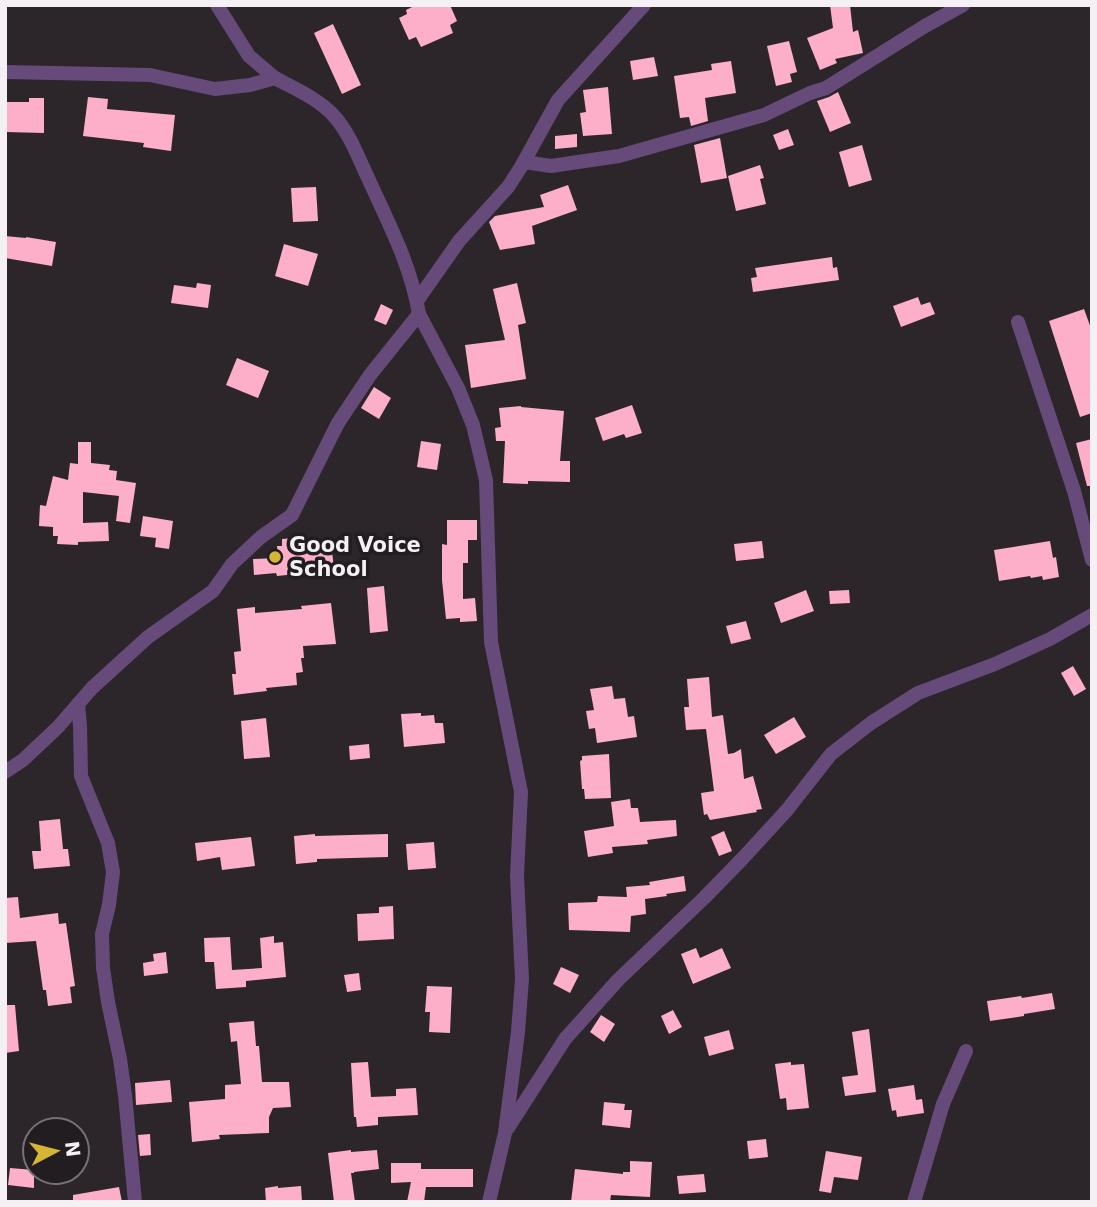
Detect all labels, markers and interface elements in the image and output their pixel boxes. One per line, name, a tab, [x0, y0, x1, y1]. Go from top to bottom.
place label: Good Voice School	[289, 533, 421, 581]
marker: Good Voice School	[267, 549, 283, 565]
north arrow	[21, 1116, 91, 1186]
text: N	[61, 1140, 85, 1158]

